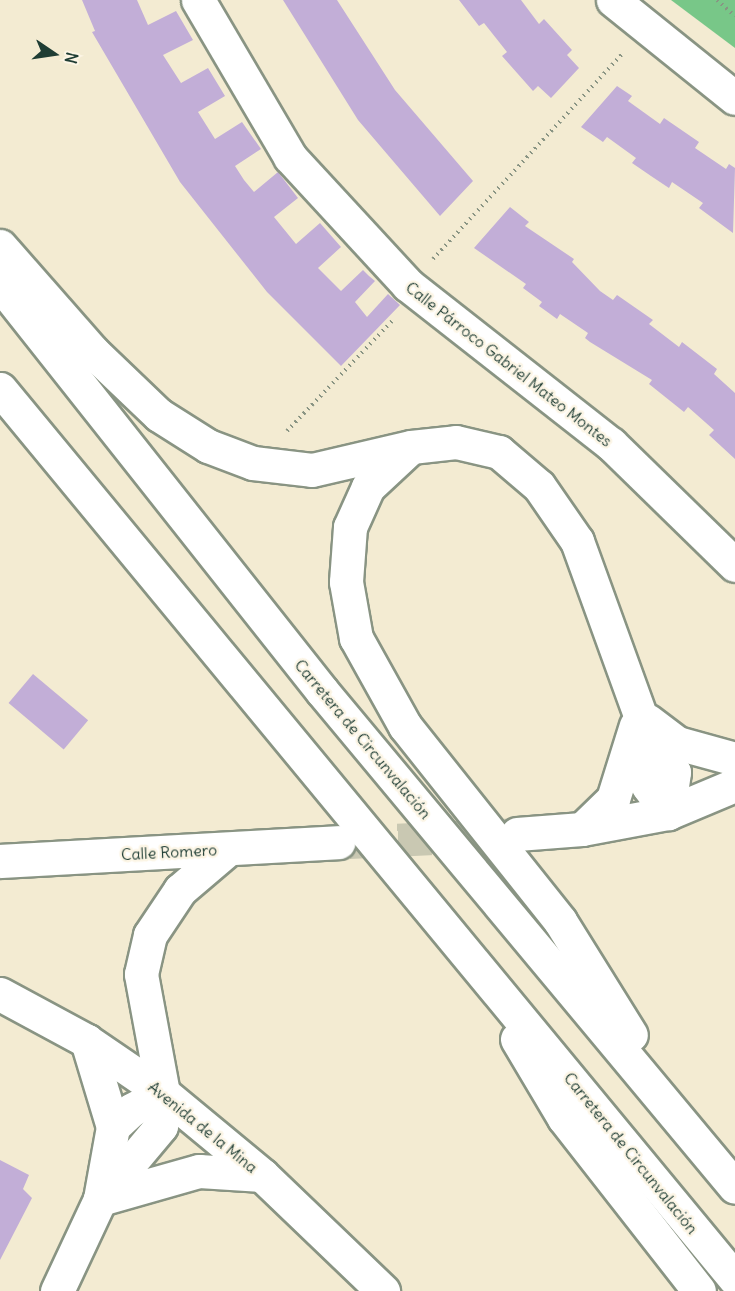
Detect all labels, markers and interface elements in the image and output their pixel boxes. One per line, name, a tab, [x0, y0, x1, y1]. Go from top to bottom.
north arrow	[24, 24, 84, 84]
text: N	[61, 50, 83, 66]
street label: Calle Párroco Gabriel Mateo Montes	[402, 277, 616, 451]
street label: Carretera de Circunvalación	[291, 655, 435, 823]
street label: Calle Romero	[120, 840, 218, 864]
street label: Carretera de Circunvalación	[560, 1068, 702, 1238]
street label: Avenida de la Mina	[145, 1077, 261, 1177]

